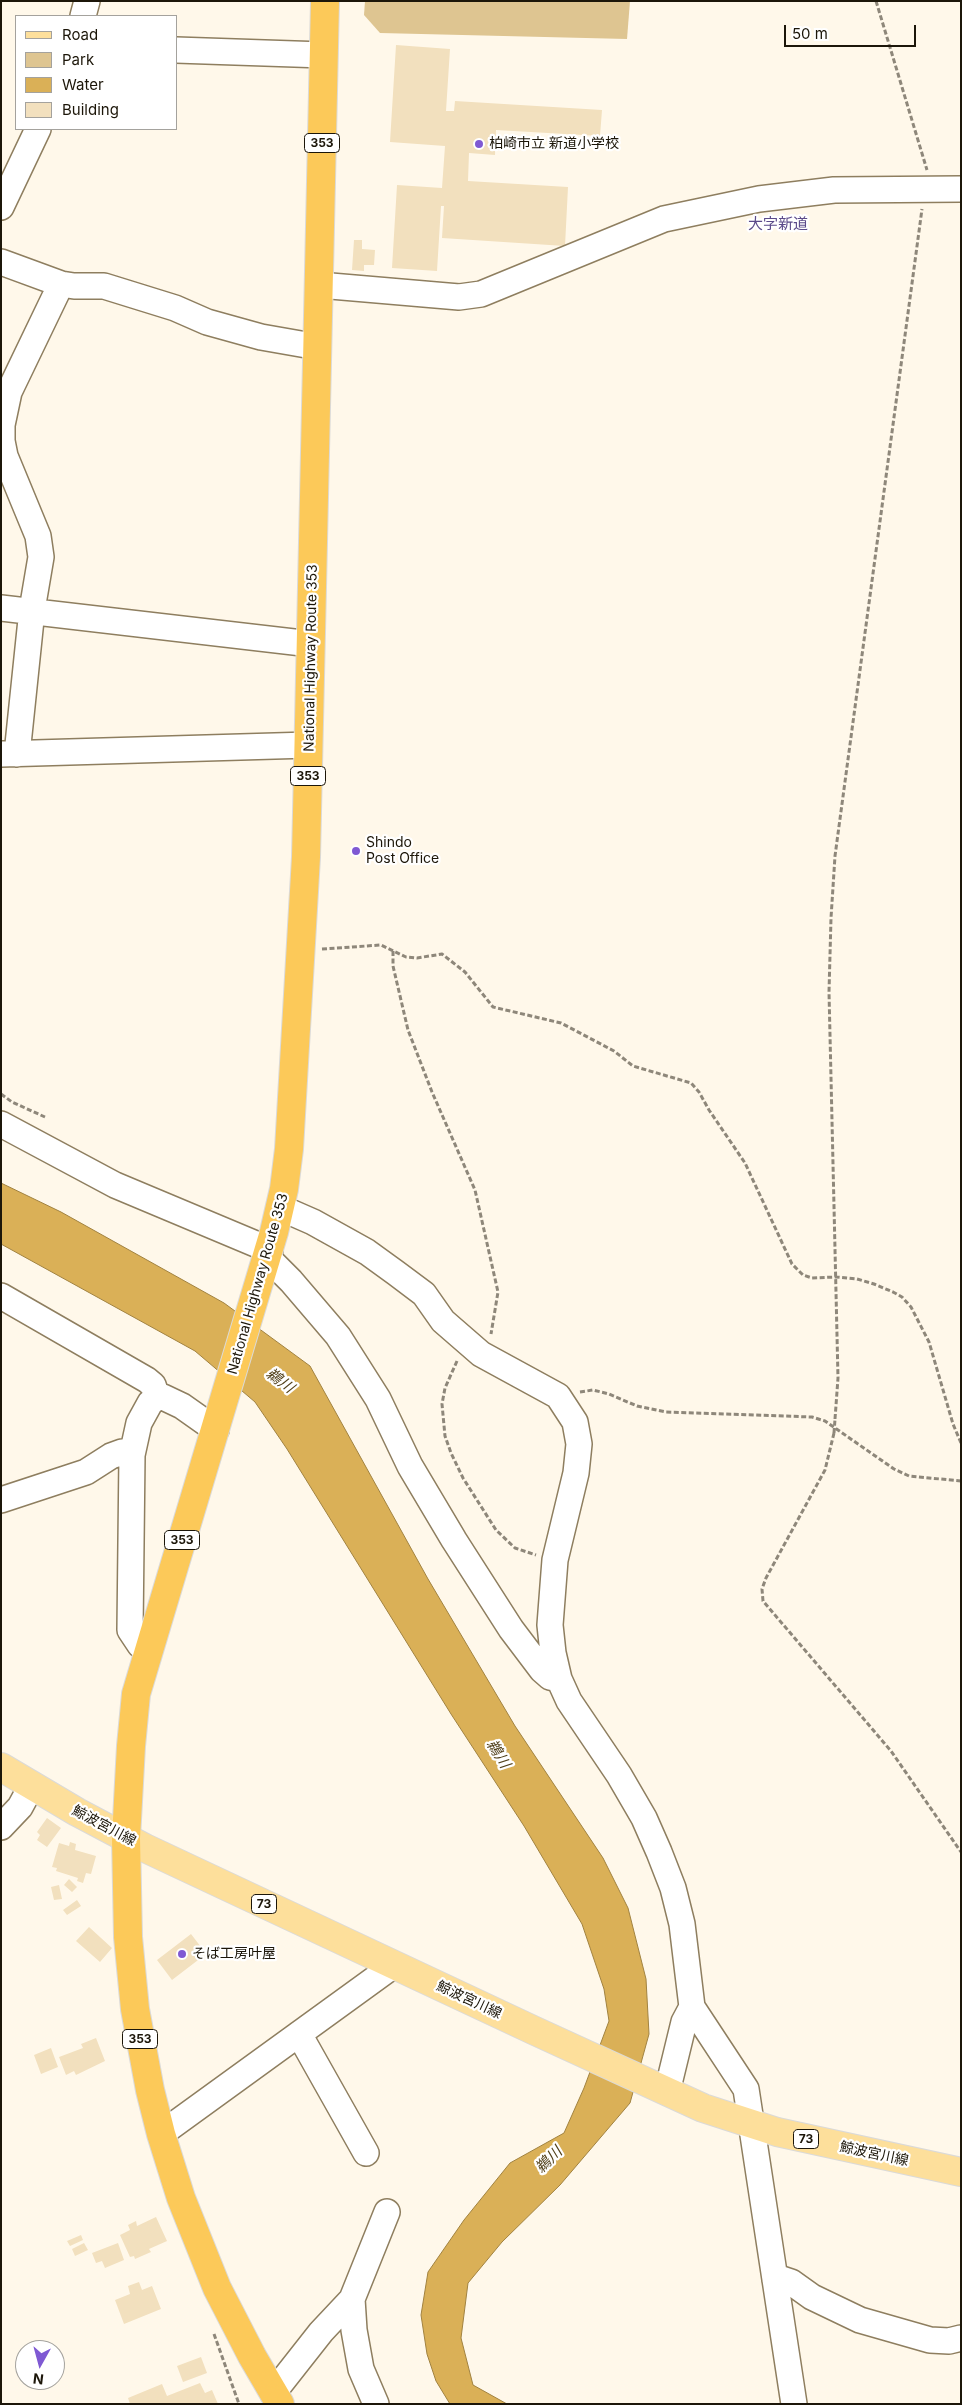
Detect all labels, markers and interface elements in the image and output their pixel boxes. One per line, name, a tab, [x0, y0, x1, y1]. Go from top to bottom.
legend	[15, 15, 178, 130]
scale bar	[787, 15, 920, 47]
text: 50 m	[792, 24, 828, 43]
text: Road	[62, 25, 98, 44]
text: Park	[62, 50, 94, 69]
text: Water	[62, 75, 104, 94]
text: Building	[62, 100, 119, 119]
road number: 353	[304, 134, 340, 152]
place label: 柏崎市立 新道小学校	[489, 136, 619, 152]
marker: 柏崎市立 新道小学校	[473, 138, 485, 150]
district label: 大字新道	[748, 215, 808, 233]
street label: National Highway Route 353	[301, 564, 321, 752]
road number: 353	[290, 766, 326, 786]
place label: Shindo Post Office	[366, 835, 439, 868]
marker: Shindo Post Office	[350, 845, 362, 857]
street label: National Highway Route 353	[224, 1191, 292, 1377]
water label: 鵜川	[263, 1365, 297, 1397]
road number: 353	[164, 1530, 200, 1550]
water label: 鵜川	[482, 1737, 514, 1771]
street label: 鯨波宮川線	[69, 1802, 139, 1850]
road number: 73	[252, 1895, 276, 1914]
place label: そば工房叶屋	[192, 1946, 276, 1962]
marker: そば工房叶屋	[176, 1948, 188, 1960]
street label: 鯨波宮川線	[434, 1978, 504, 2022]
road number: 353	[122, 2030, 158, 2048]
road number: 73	[794, 2130, 818, 2148]
street label: 鯨波宮川線	[838, 2139, 910, 2169]
water label: 鵜川	[532, 2143, 566, 2177]
north arrow	[15, 2340, 65, 2390]
text: N	[32, 2370, 45, 2388]

